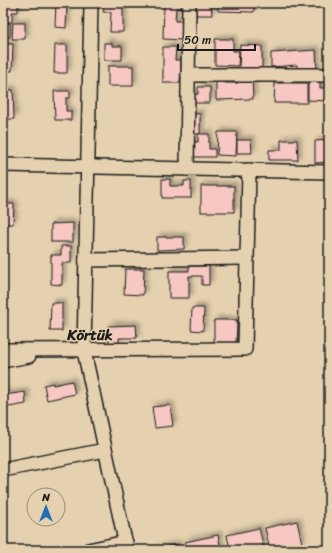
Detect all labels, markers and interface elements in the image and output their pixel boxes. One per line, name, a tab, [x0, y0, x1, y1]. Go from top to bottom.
scale bar	[178, 26, 255, 52]
text: 50 m	[184, 29, 211, 51]
district label: Körtük	[66, 322, 113, 348]
north arrow	[26, 487, 66, 527]
text: N	[41, 488, 50, 507]

